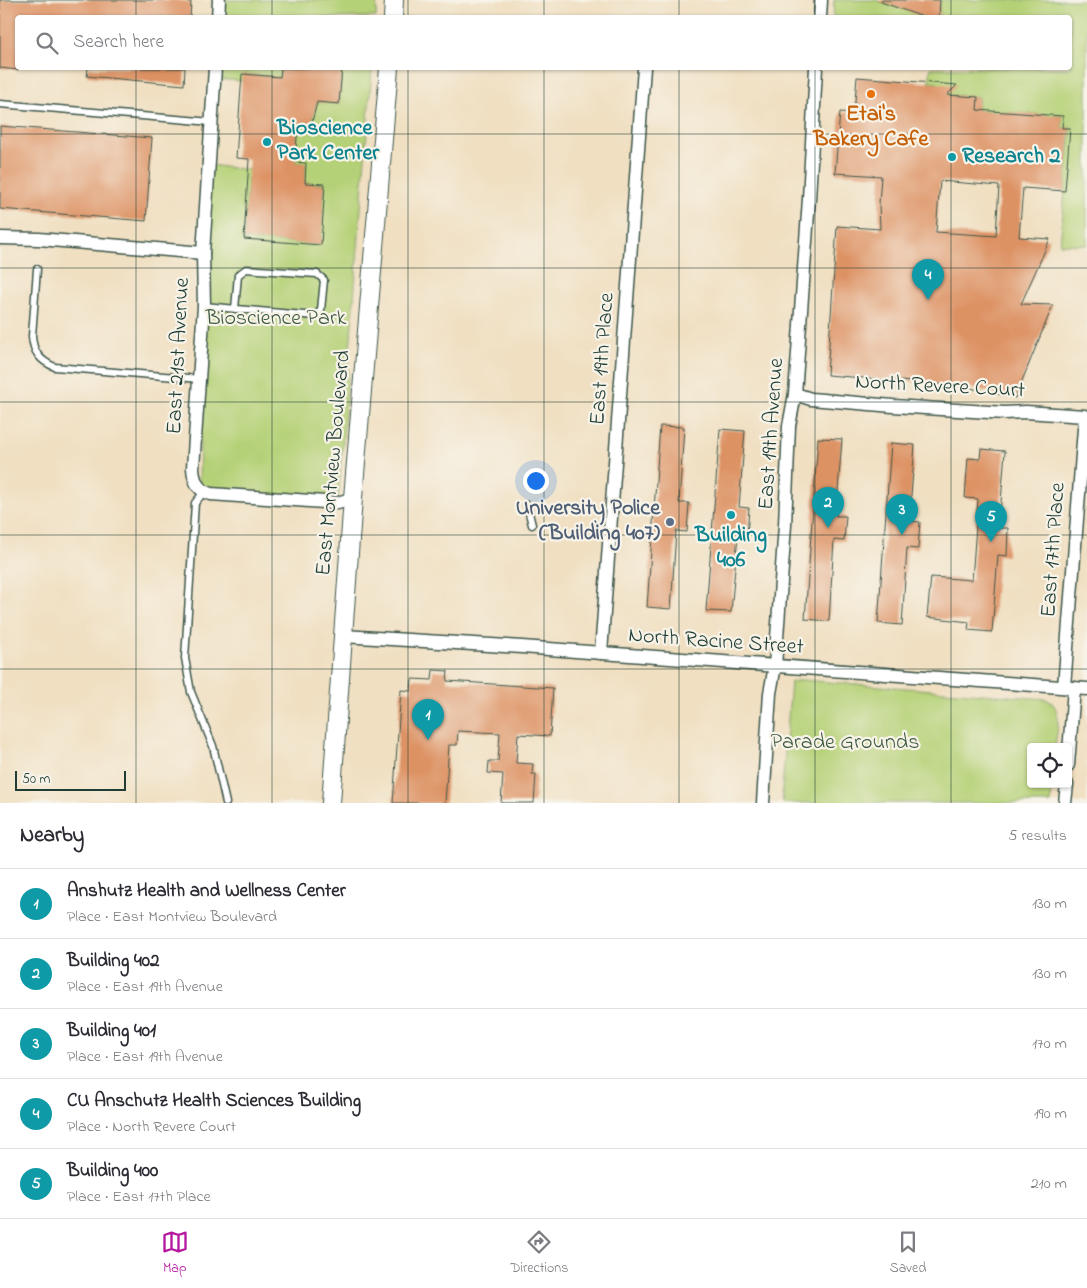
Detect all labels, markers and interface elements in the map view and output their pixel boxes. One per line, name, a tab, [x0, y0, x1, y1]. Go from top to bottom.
search box	[15, 15, 1072, 70]
icon: search	[33, 29, 61, 57]
text: Search here	[73, 29, 164, 56]
marker: Etai's Bakery Cafe	[865, 88, 877, 100]
place label: Etai's Bakery Cafe	[813, 99, 930, 157]
place label: Bioscience Park Center	[276, 113, 380, 170]
marker: Bioscience Park Center	[261, 136, 273, 148]
place label: Research 2	[962, 141, 1060, 173]
marker: Research 2	[946, 151, 958, 163]
pin: 4	[912, 259, 944, 300]
street label: East 21st Avenue	[159, 277, 199, 435]
street label: East 19th Place	[582, 291, 624, 426]
park label: Bioscience Park	[205, 303, 347, 335]
street label: East Montview Boulevard	[308, 349, 360, 577]
street label: East 19th Avenue	[751, 357, 793, 511]
street label: North Revere Court	[854, 367, 1026, 407]
your location	[523, 468, 549, 494]
street label: East 17th Place	[1033, 481, 1075, 619]
pin: 2	[812, 487, 844, 528]
place label: University Police (Building 407)	[516, 493, 661, 551]
pin: 3	[886, 494, 918, 535]
pin: 5	[975, 501, 1007, 542]
marker: Building 406	[725, 509, 737, 521]
marker: University Police (Building 407)	[664, 516, 676, 528]
place label: Building 406	[694, 520, 767, 577]
street label: North Racine Street	[627, 620, 805, 664]
pin: 1	[412, 699, 444, 740]
park label: Parade Grounds	[771, 727, 919, 759]
map controls	[1027, 743, 1072, 788]
button: locate	[1027, 743, 1072, 788]
scale bar	[15, 768, 126, 791]
text: 50 m	[22, 769, 50, 790]
text: Nearby	[20, 821, 84, 851]
text: 5 results	[1008, 824, 1067, 848]
text: Anshutz Health and Wellness Center	[67, 878, 346, 905]
text: 1	[33, 892, 39, 916]
text: 130 m	[1032, 892, 1067, 916]
text: Place · East Montview Boulevard	[67, 905, 277, 929]
text: Building 402	[67, 948, 159, 975]
text: 2	[32, 962, 40, 986]
text: 130 m	[1032, 962, 1067, 986]
text: Place · East 19th Avenue	[67, 975, 223, 999]
text: Building 401	[67, 1018, 156, 1045]
text: 3	[33, 1032, 39, 1056]
text: 170 m	[1032, 1032, 1067, 1056]
text: Place · East 19th Avenue	[67, 1045, 223, 1069]
text: CU Anschutz Health Sciences Building	[67, 1088, 361, 1115]
text: 4	[33, 1102, 39, 1126]
text: 190 m	[1034, 1102, 1067, 1126]
text: Place · North Revere Court	[67, 1115, 236, 1139]
text: Building 400	[67, 1158, 158, 1185]
text: 5	[31, 1172, 41, 1196]
text: 210 m	[1031, 1172, 1067, 1196]
text: Place · East 17th Place	[67, 1185, 211, 1209]
tab: Map	[161, 1228, 189, 1279]
tab: Directions	[510, 1228, 568, 1279]
tab: Saved	[890, 1228, 926, 1279]

